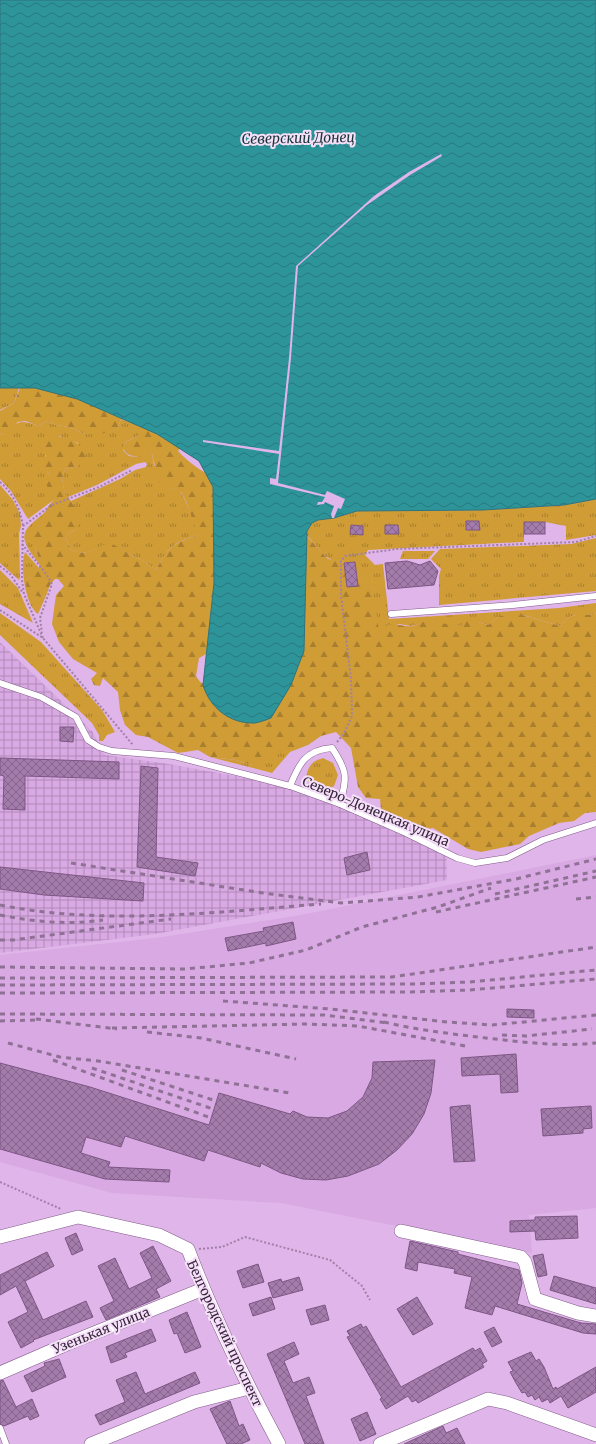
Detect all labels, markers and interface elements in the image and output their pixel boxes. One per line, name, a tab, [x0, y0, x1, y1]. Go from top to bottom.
water label: Северский Донец	[241, 128, 355, 148]
street label: Северо-Донецкая улица	[300, 773, 452, 850]
street label: Белгородский проспект	[183, 1257, 266, 1410]
street label: Узенькая улица	[49, 1303, 152, 1358]

